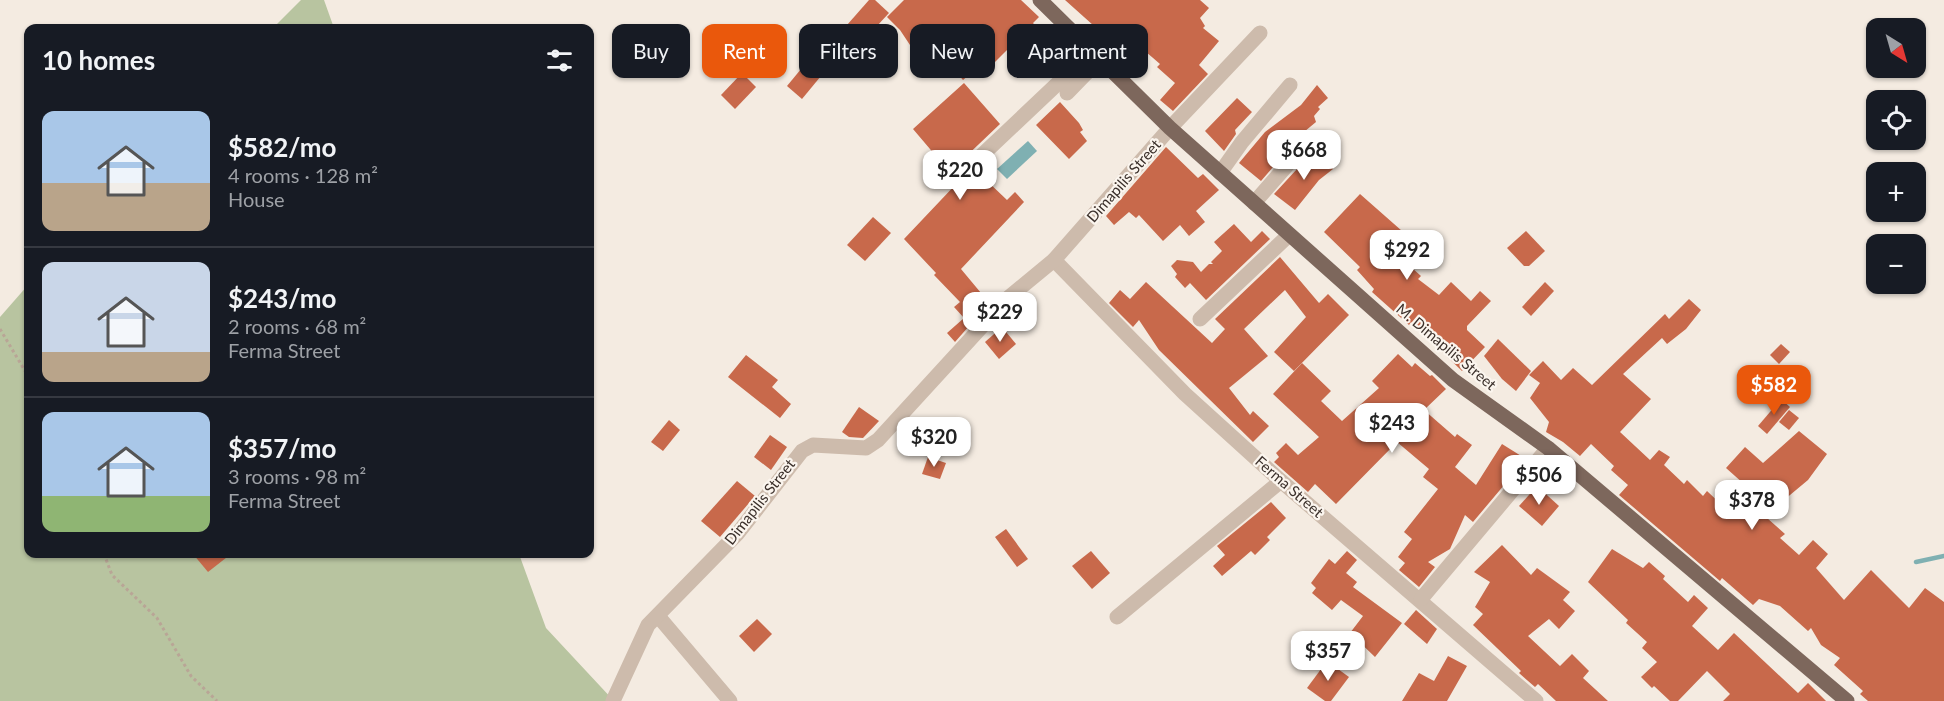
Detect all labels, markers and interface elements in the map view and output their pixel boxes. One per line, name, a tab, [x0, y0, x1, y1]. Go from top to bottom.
north arrow	[1866, 18, 1926, 78]
map controls	[1866, 18, 1926, 294]
chip: Buy	[612, 24, 690, 78]
chip: Rent	[702, 24, 787, 78]
chip: Filters	[799, 24, 898, 78]
chip: New	[910, 24, 995, 78]
chip: Apartment	[1007, 24, 1148, 78]
text: 10 homes	[42, 44, 155, 76]
icon: filters	[543, 44, 576, 77]
button: locate	[1866, 90, 1926, 150]
pin: $668	[1268, 130, 1340, 181]
text: $582/mo	[228, 131, 336, 163]
icon: home	[90, 135, 162, 207]
street label: Dimapilis Street	[1082, 135, 1164, 225]
text: $668	[1281, 137, 1327, 161]
pin: $220	[924, 150, 996, 201]
text: $220	[937, 157, 983, 181]
button: +	[1866, 162, 1926, 222]
text: 4 rooms · 128 m²	[228, 163, 378, 187]
text: House	[228, 187, 285, 211]
pin: $292	[1371, 230, 1443, 281]
button: −	[1866, 234, 1926, 294]
text: $292	[1384, 237, 1430, 261]
text: $243/mo	[228, 282, 336, 314]
icon: home	[90, 286, 162, 358]
pin: $229	[964, 292, 1036, 343]
text: $229	[977, 299, 1023, 323]
street label: M. Dimapilis Street	[1393, 299, 1501, 394]
text: 2 rooms · 68 m²	[228, 314, 366, 338]
text: Ferma Street	[228, 338, 340, 362]
pin: $582	[1738, 365, 1810, 416]
text: $582	[1751, 372, 1797, 396]
pin: $243	[1356, 403, 1428, 454]
text: $243	[1369, 410, 1415, 434]
pin: $320	[898, 417, 970, 468]
text: $320	[911, 424, 957, 448]
text: $357/mo	[228, 432, 336, 464]
icon: home	[90, 436, 162, 508]
street label: Ferma Street	[1252, 452, 1328, 521]
street label: Dimapilis Street	[720, 455, 799, 548]
pin: $506	[1503, 455, 1575, 506]
text: $506	[1516, 462, 1562, 486]
text: 3 rooms · 98 m²	[228, 464, 366, 488]
pin: $378	[1716, 480, 1788, 531]
text: $378	[1729, 487, 1775, 511]
text: Ferma Street	[228, 488, 340, 512]
pin: $357	[1292, 631, 1364, 682]
text: $357	[1305, 638, 1351, 662]

